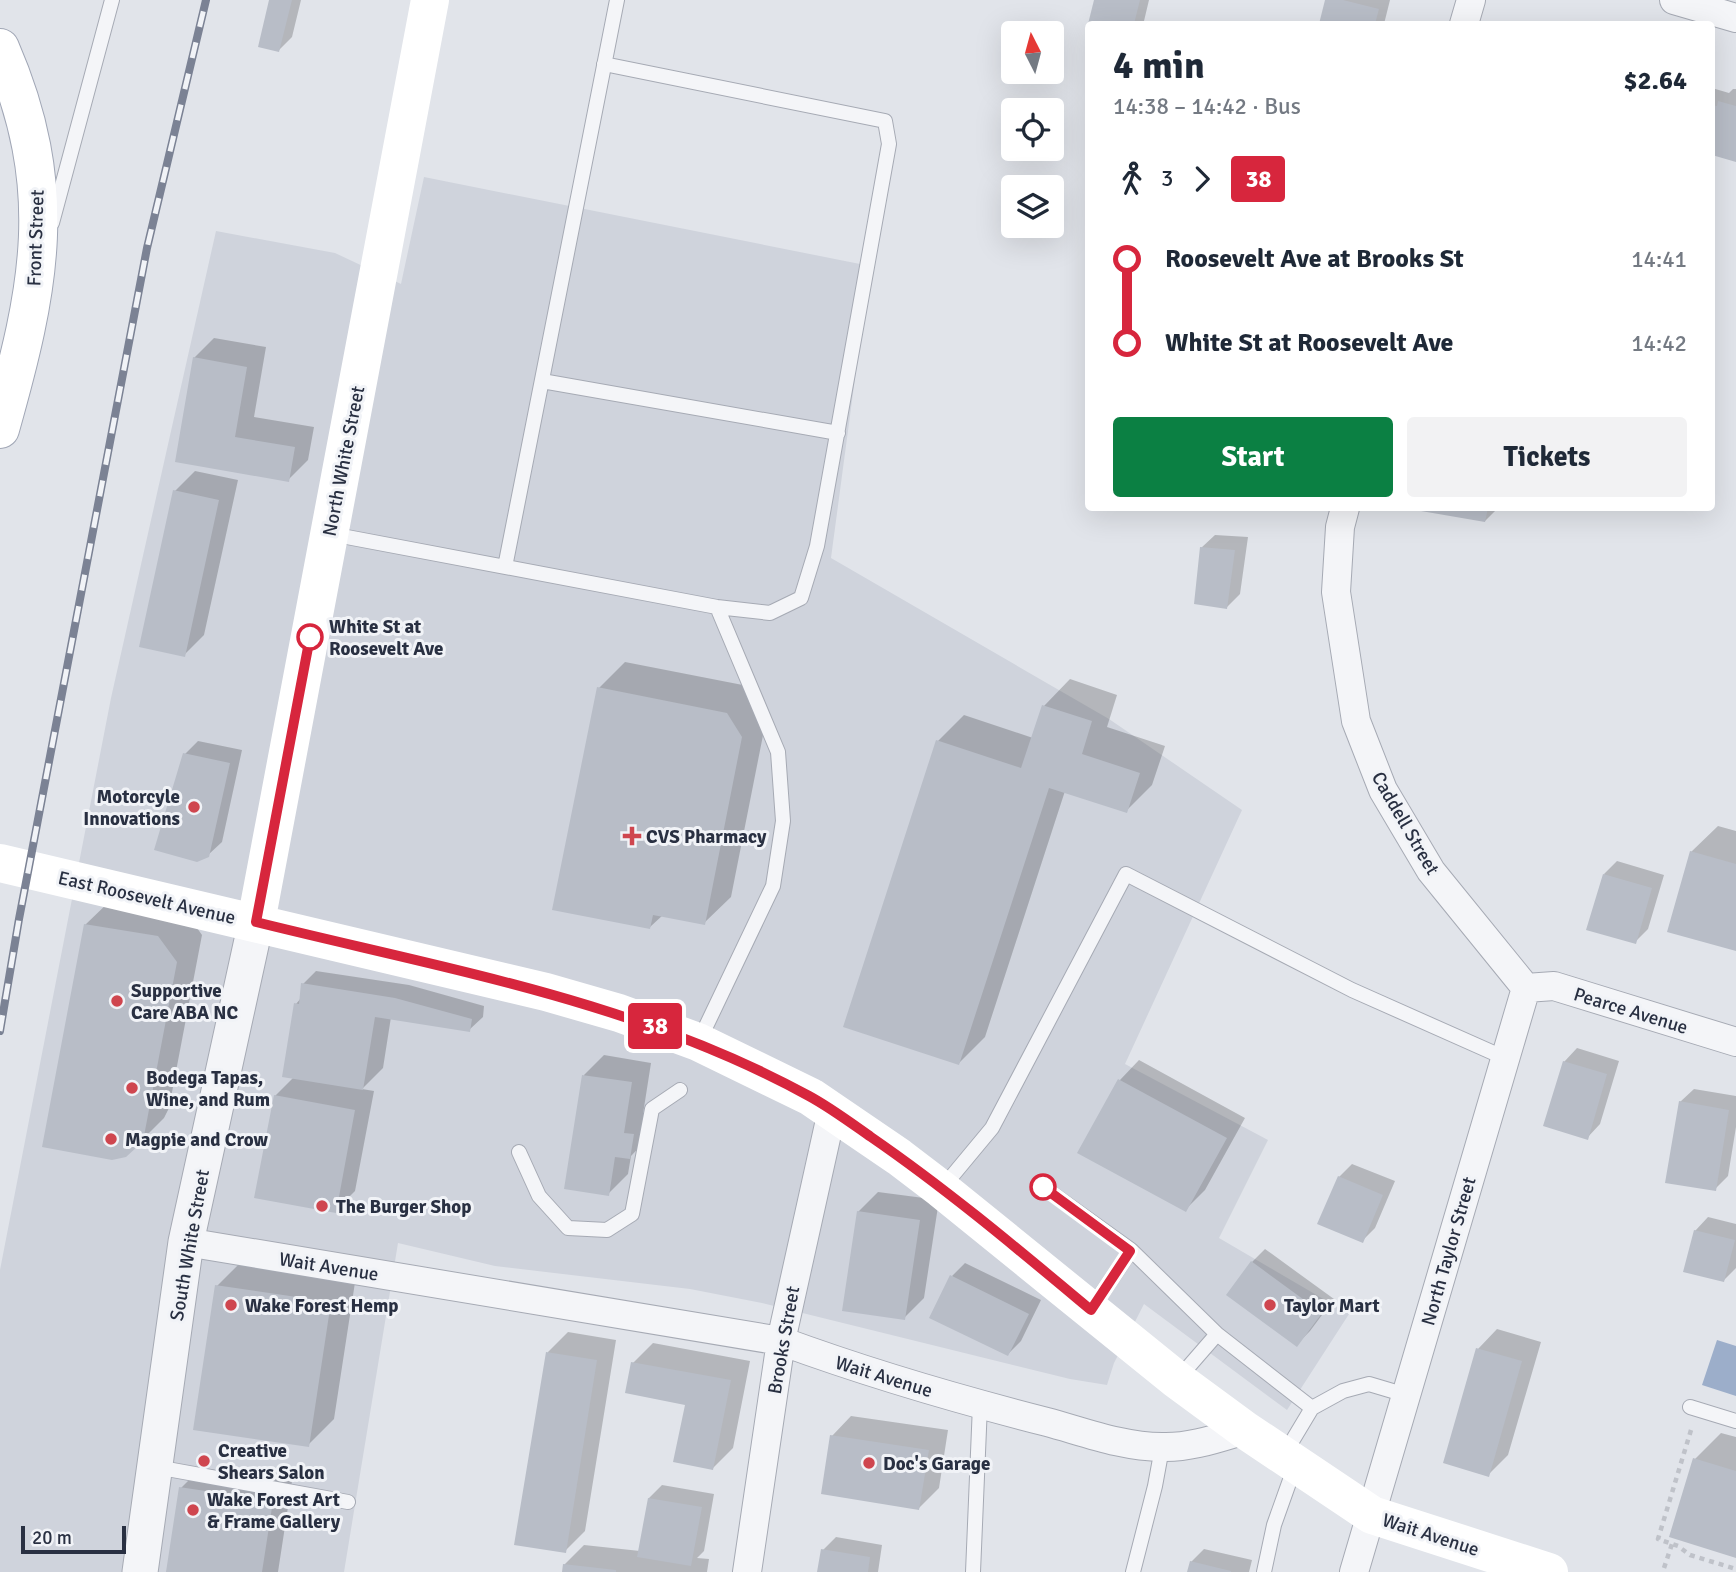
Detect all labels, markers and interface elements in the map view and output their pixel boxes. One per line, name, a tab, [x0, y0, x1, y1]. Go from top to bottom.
north arrow	[1001, 21, 1064, 84]
map controls	[1001, 21, 1064, 238]
text: 4 min	[1113, 42, 1205, 89]
text: $2.64	[1623, 65, 1687, 97]
text: 14:38 – 14:42 · Bus	[1113, 92, 1301, 121]
button: locate	[1001, 98, 1064, 161]
icon: walk	[1113, 160, 1151, 198]
icon: forward	[1183, 160, 1221, 198]
text: 3	[1161, 164, 1173, 193]
text: 38	[1245, 164, 1271, 194]
button: layers	[1001, 175, 1064, 238]
street label: Front Street	[22, 189, 50, 287]
text: Roosevelt Ave at Brooks St	[1165, 243, 1464, 275]
text: 14:41	[1631, 245, 1687, 274]
text: White St at Roosevelt Ave	[1165, 327, 1454, 359]
text: 14:42	[1631, 329, 1687, 358]
street label: North White Street	[318, 384, 370, 538]
button: Start	[1113, 417, 1393, 497]
button: Tickets	[1407, 417, 1687, 497]
place label: White St at Roosevelt Ave	[329, 615, 443, 661]
marker: White St at Roosevelt Ave	[297, 624, 323, 650]
street label: Caddell Street	[1366, 768, 1444, 880]
place label: Motorcyle Innovations	[83, 785, 180, 831]
marker: Motorcyle Innovations	[186, 799, 202, 815]
place label: CVS Pharmacy	[646, 825, 767, 849]
marker: CVS Pharmacy	[624, 828, 640, 844]
street label: East Roosevelt Avenue	[56, 866, 238, 930]
place label: Supportive Care ABA NC	[131, 979, 238, 1025]
street label: Pearce Avenue	[1571, 982, 1691, 1040]
marker: Supportive Care ABA NC	[109, 993, 125, 1009]
line badge: 38	[624, 1003, 686, 1049]
text: 38	[642, 1011, 668, 1041]
place label: Bodega Tapas, Wine, and Rum	[146, 1066, 270, 1112]
marker: Bodega Tapas, Wine, and Rum	[124, 1080, 140, 1096]
place label: Magpie and Crow	[125, 1128, 269, 1152]
marker: Magpie and Crow	[103, 1131, 119, 1147]
street label: South White Street	[165, 1167, 215, 1323]
unlabelled marker	[1030, 1174, 1056, 1200]
street label: North Taylor Street	[1416, 1174, 1482, 1328]
place label: The Burger Shop	[336, 1195, 471, 1219]
marker: The Burger Shop	[314, 1198, 330, 1214]
street label: Wait Avenue	[277, 1247, 380, 1287]
street label: Brooks Street	[763, 1284, 805, 1396]
place label: Wake Forest Hemp	[245, 1294, 398, 1318]
place label: Taylor Mart	[1284, 1294, 1380, 1318]
marker: Wake Forest Hemp	[223, 1297, 239, 1313]
marker: Taylor Mart	[1262, 1297, 1278, 1313]
street label: Wait Avenue	[832, 1351, 935, 1403]
place label: Creative Shears Salon	[218, 1439, 325, 1485]
place label: Doc's Garage	[883, 1452, 990, 1476]
marker: Creative Shears Salon	[196, 1453, 212, 1469]
marker: Doc's Garage	[861, 1455, 877, 1471]
place label: Wake Forest Art & Frame Gallery	[207, 1488, 341, 1534]
marker: Wake Forest Art & Frame Gallery	[185, 1502, 201, 1518]
street label: Wait Avenue	[1379, 1508, 1482, 1562]
scale bar	[21, 1523, 126, 1555]
text: 20 m	[32, 1526, 72, 1550]

